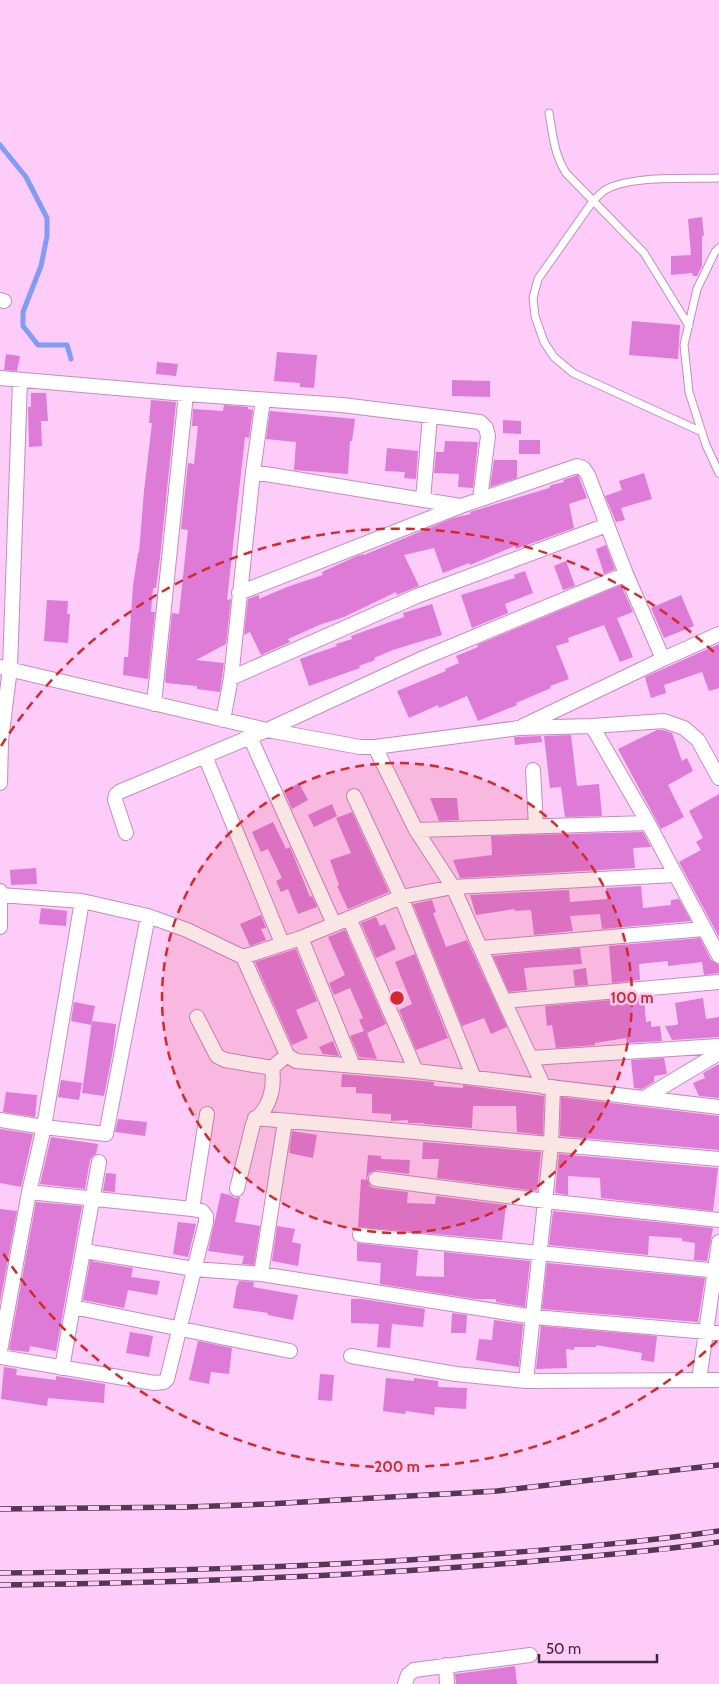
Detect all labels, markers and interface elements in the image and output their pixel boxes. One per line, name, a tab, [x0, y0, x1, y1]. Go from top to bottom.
centre of rings	[388, 989, 406, 1007]
text: 100 m	[610, 989, 654, 1007]
text: 200 m	[374, 1458, 420, 1476]
scale bar	[539, 1632, 656, 1664]
text: 50 m	[546, 1640, 581, 1658]

